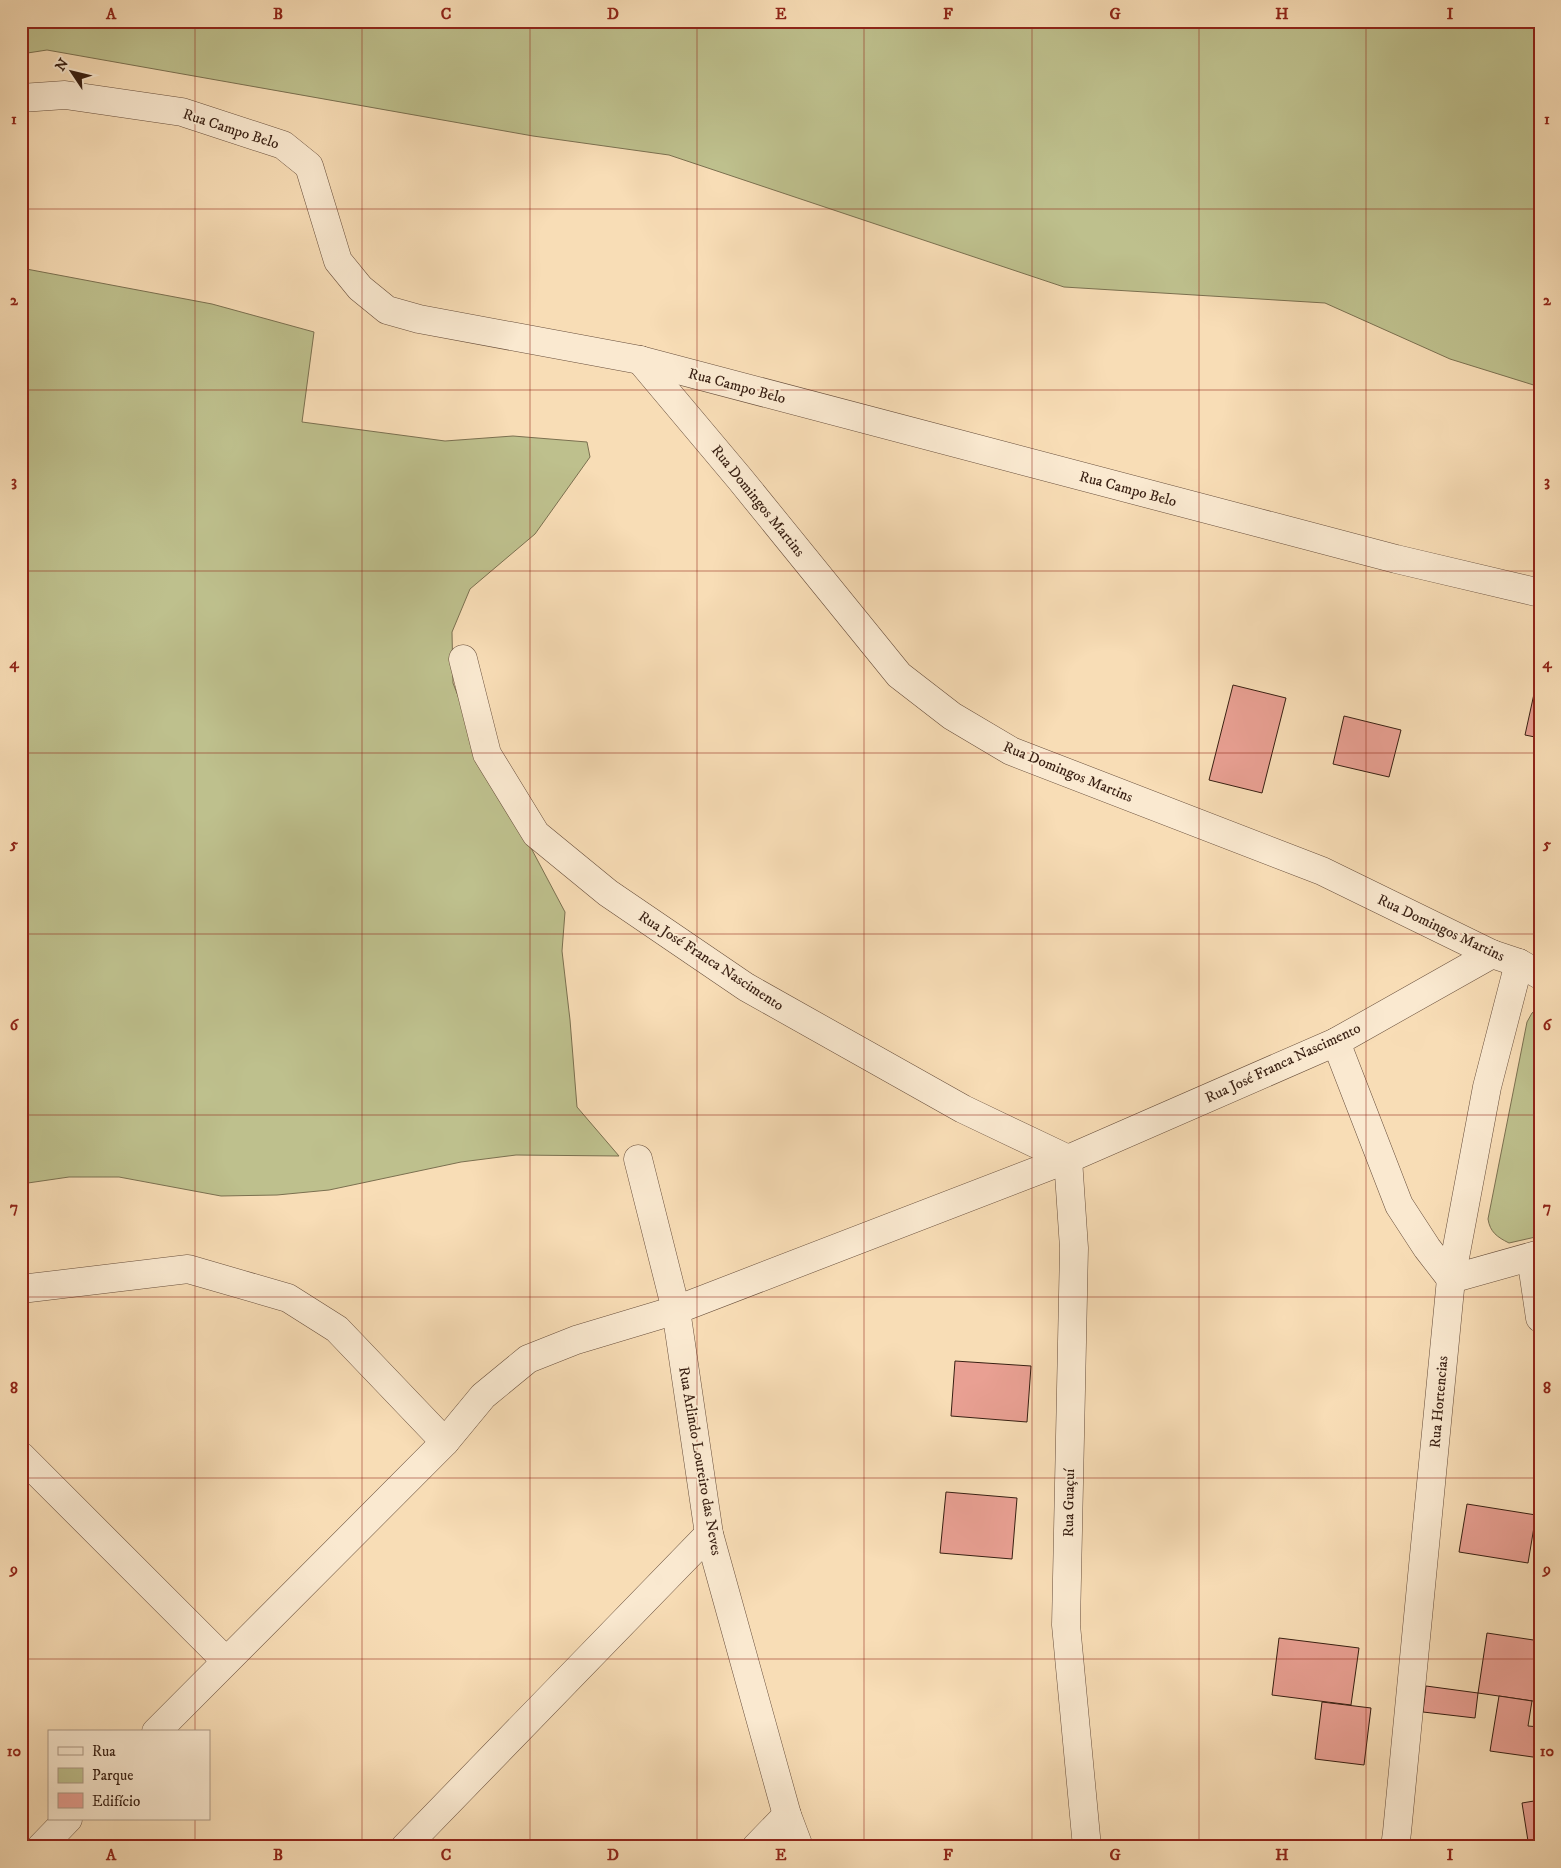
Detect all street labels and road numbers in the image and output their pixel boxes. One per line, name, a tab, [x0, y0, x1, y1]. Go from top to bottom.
street label: Rua Campo Belo	[181, 105, 281, 153]
street label: Rua Campo Belo	[686, 364, 788, 408]
street label: Rua Domingos Martins	[707, 441, 809, 561]
street label: Rua Campo Belo	[1077, 467, 1179, 511]
street label: Rua Domingos Martins	[1000, 737, 1136, 807]
street label: Rua Domingos Martins	[1374, 890, 1508, 966]
street label: Rua José Franca Nascimento	[635, 907, 787, 1015]
street label: Rua José Franca Nascimento	[1202, 1019, 1364, 1107]
street label: Rua Hortencias	[1426, 1355, 1452, 1449]
street label: Rua Arlindo Loureiro das Neves	[674, 1365, 726, 1557]
street label: Rua Guaçuí	[1059, 1467, 1079, 1537]

